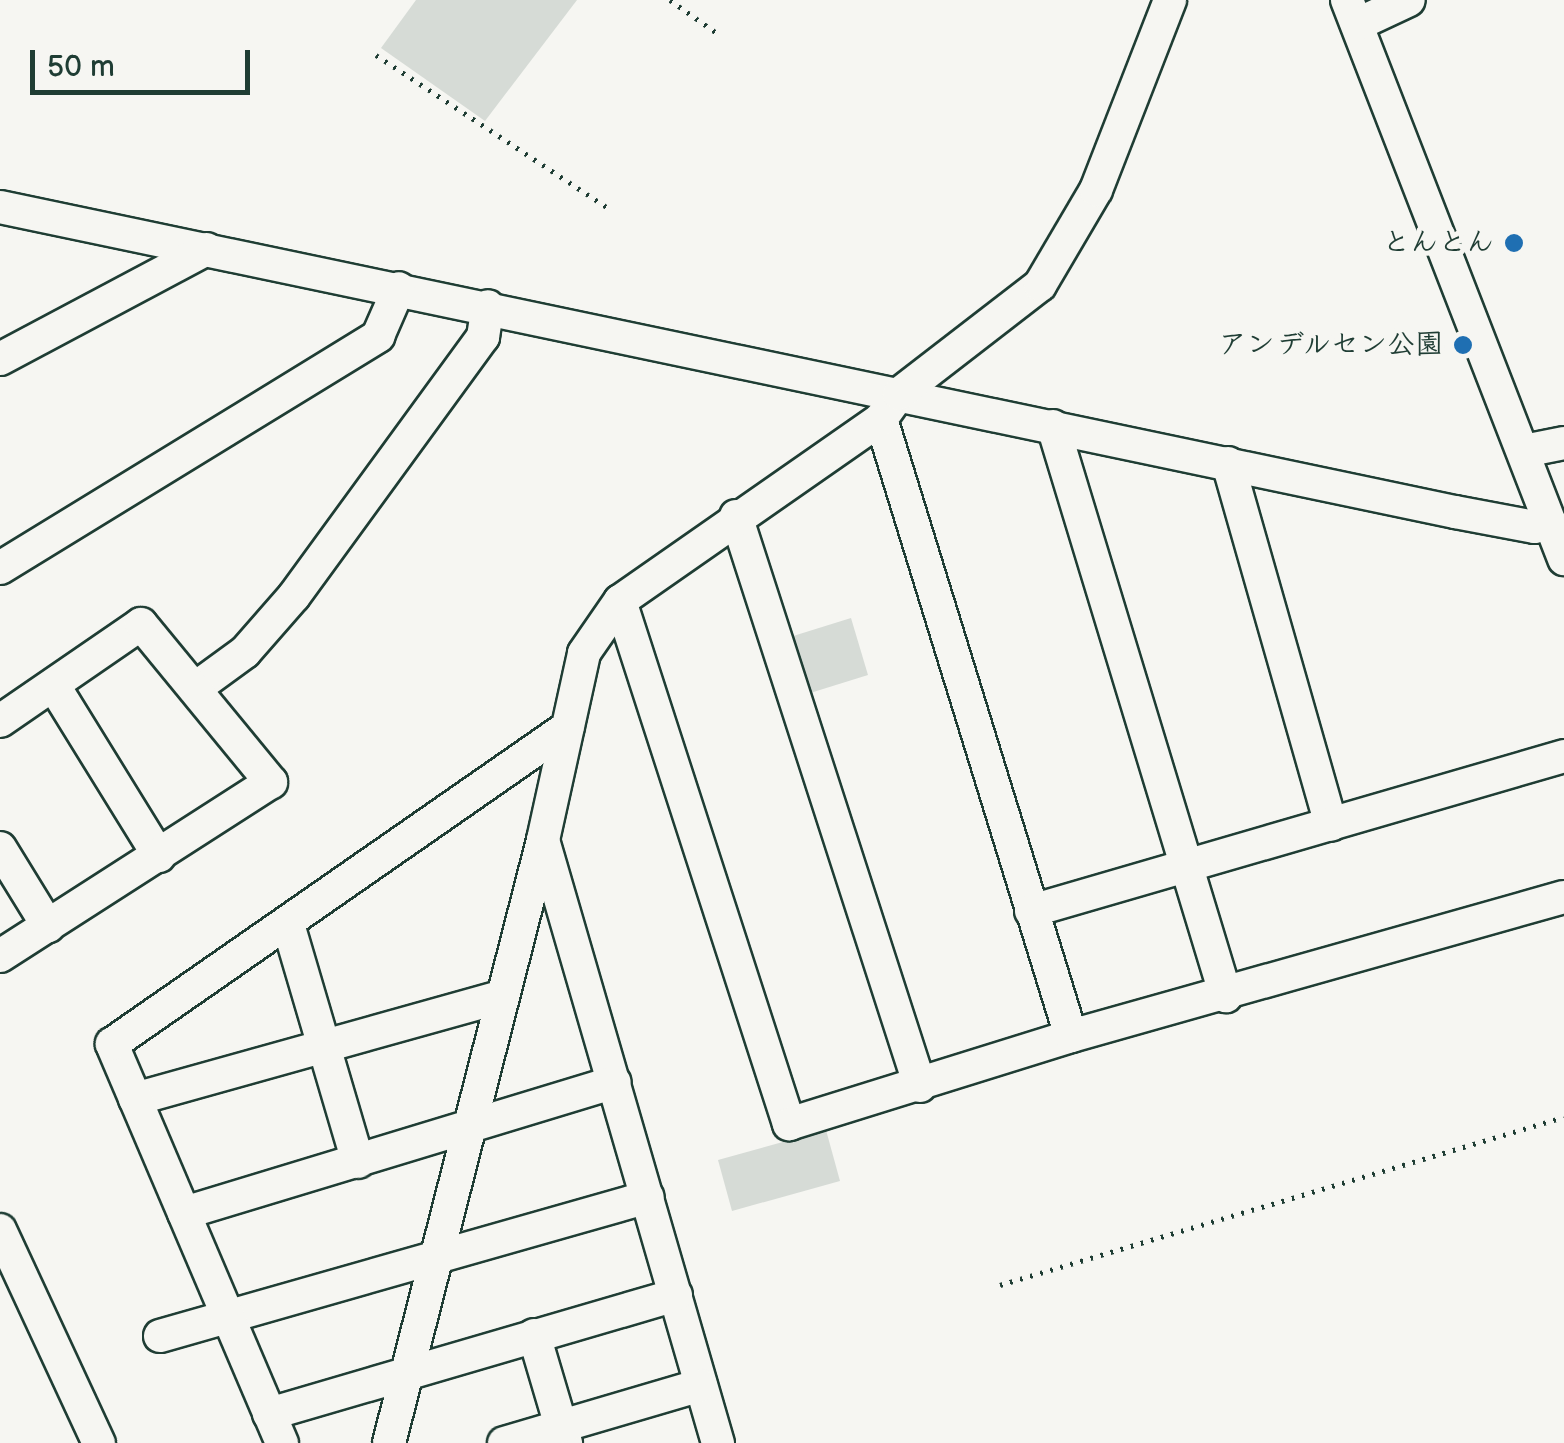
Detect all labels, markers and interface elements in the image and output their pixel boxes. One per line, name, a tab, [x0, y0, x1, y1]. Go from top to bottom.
scale bar	[35, 30, 255, 92]
text: 50 m	[47, 49, 115, 85]
place label: とんとん	[1382, 226, 1494, 260]
marker: とんとん	[1503, 232, 1525, 254]
place label: アンデルセン公園	[1219, 328, 1443, 362]
marker: アンデルセン公園	[1452, 334, 1474, 356]

